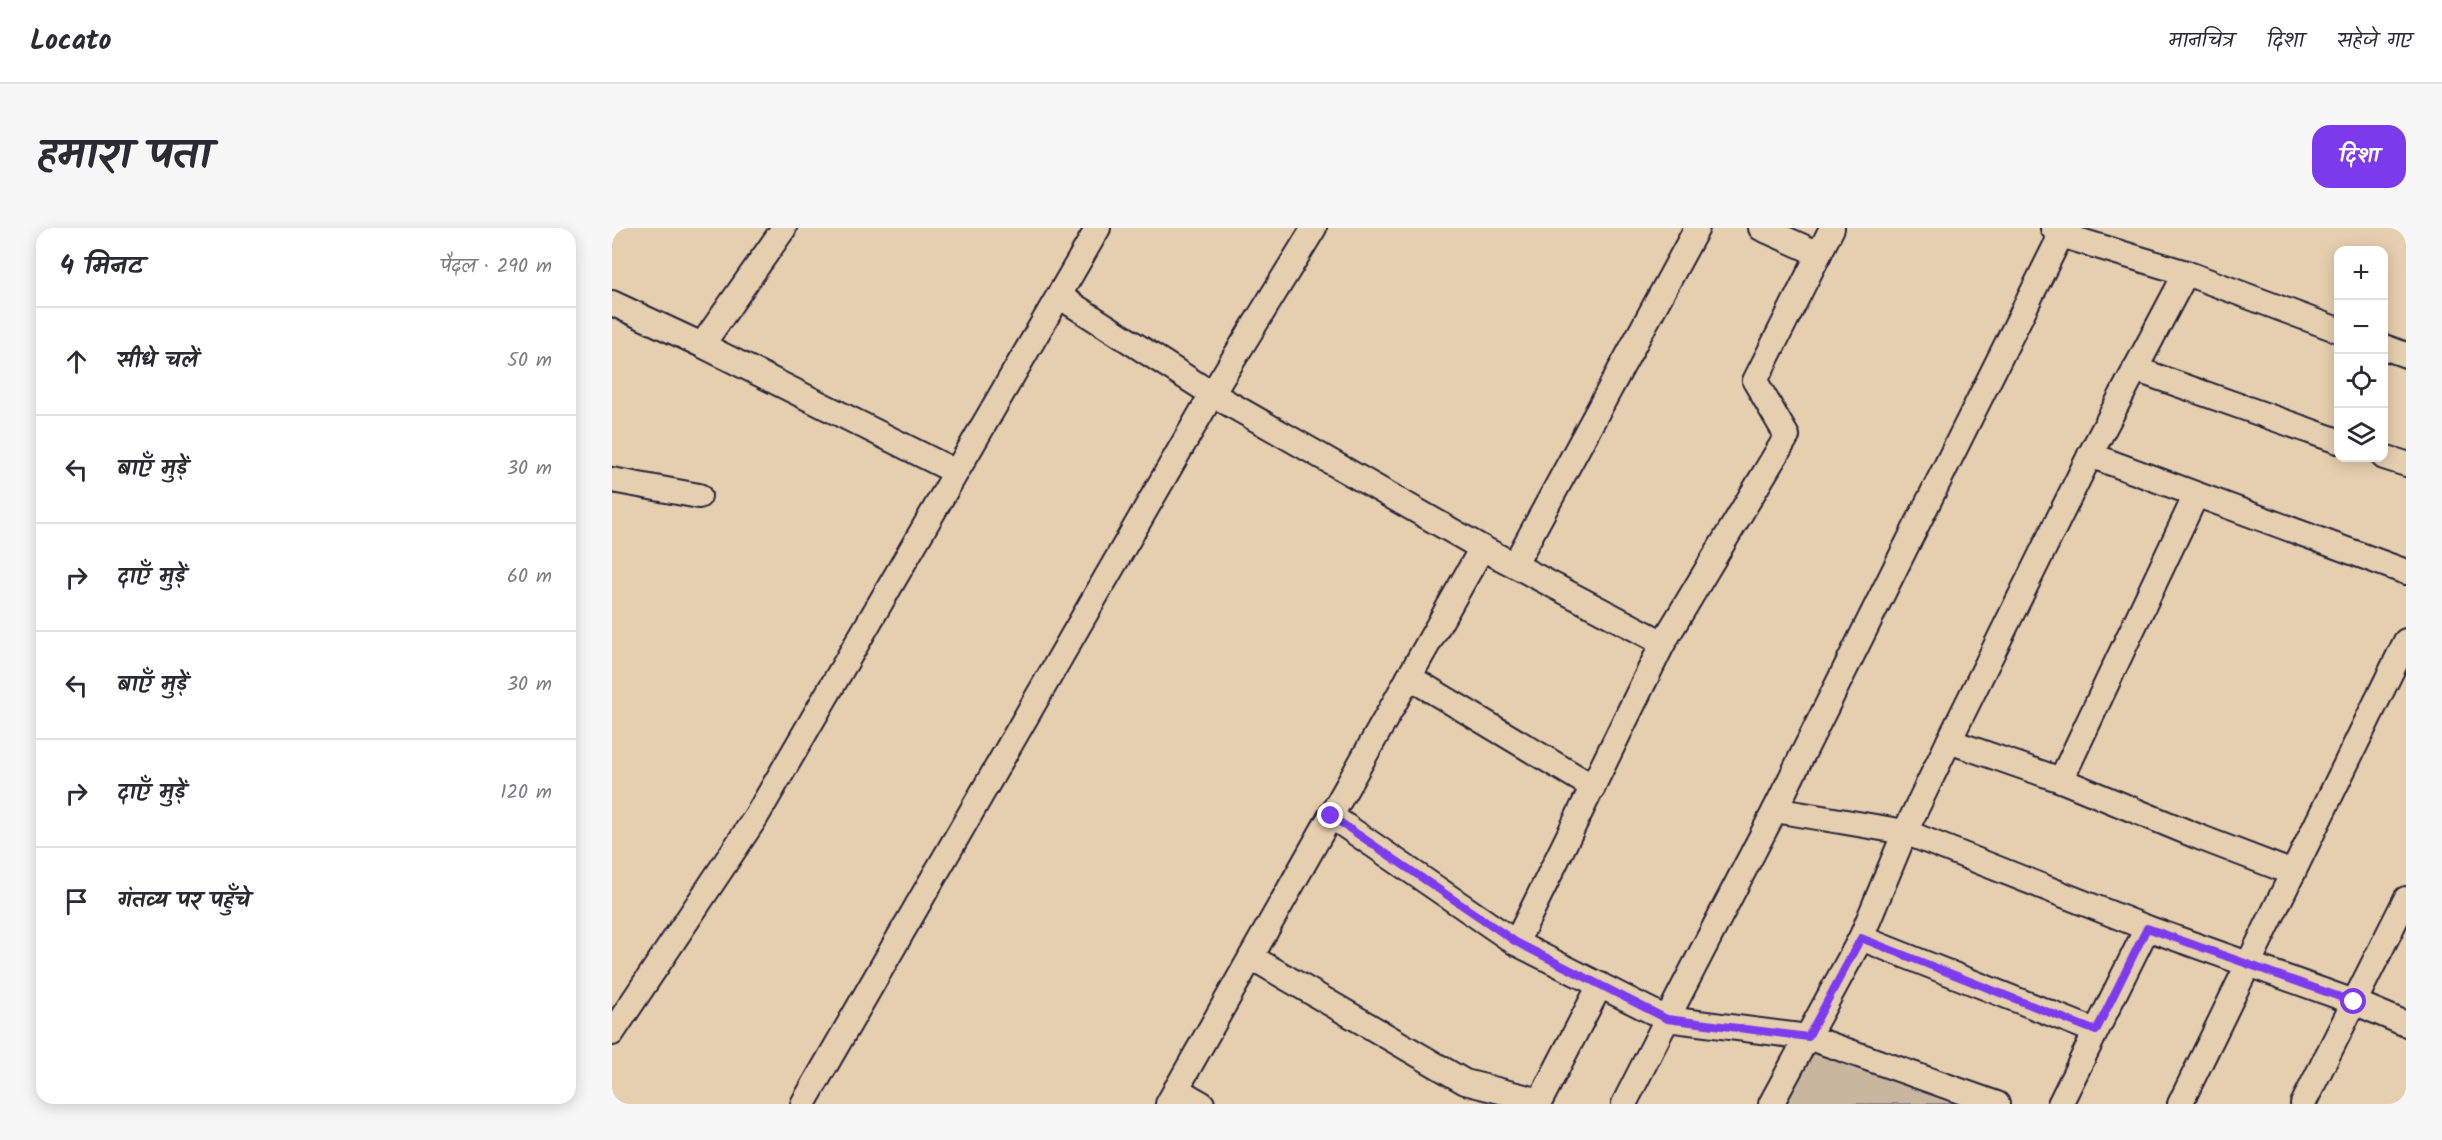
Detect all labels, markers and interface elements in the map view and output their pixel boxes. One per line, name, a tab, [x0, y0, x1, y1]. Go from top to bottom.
text: Locato	[30, 19, 111, 64]
text: मानचित्र	[2168, 25, 2234, 58]
text: दिशा	[2267, 25, 2304, 58]
text: सहेजे गए	[2337, 25, 2412, 58]
text: हमारा पता	[36, 123, 211, 190]
button: दिशा	[2312, 125, 2406, 188]
text: 4 मिनट	[60, 246, 143, 288]
map controls	[2334, 246, 2388, 462]
button: +	[2334, 246, 2388, 300]
text: पैदल · 290 m	[440, 251, 552, 283]
button: −	[2334, 300, 2388, 354]
text: सीधे चलें	[117, 344, 198, 379]
icon: ahead	[60, 345, 93, 378]
text: 50 m	[507, 345, 552, 377]
button: locate	[2334, 354, 2388, 408]
button: layers	[2334, 408, 2388, 462]
text: बाएँ मुड़ें	[117, 452, 188, 487]
icon: left	[60, 453, 93, 486]
text: 30 m	[507, 453, 552, 485]
text: दाएँ मुड़ें	[117, 560, 186, 595]
icon: right	[60, 561, 93, 594]
text: 60 m	[507, 561, 552, 593]
text: बाएँ मुड़ें	[117, 668, 188, 703]
icon: left	[60, 669, 93, 702]
text: 30 m	[507, 669, 552, 701]
text: दाएँ मुड़ें	[117, 776, 186, 811]
icon: right	[60, 777, 93, 810]
text: 120 m	[500, 777, 552, 809]
route end	[1317, 802, 1343, 828]
text: गंतव्य पर पहुँचे	[117, 884, 250, 919]
icon: arrive	[60, 885, 93, 918]
route start	[2340, 988, 2366, 1014]

